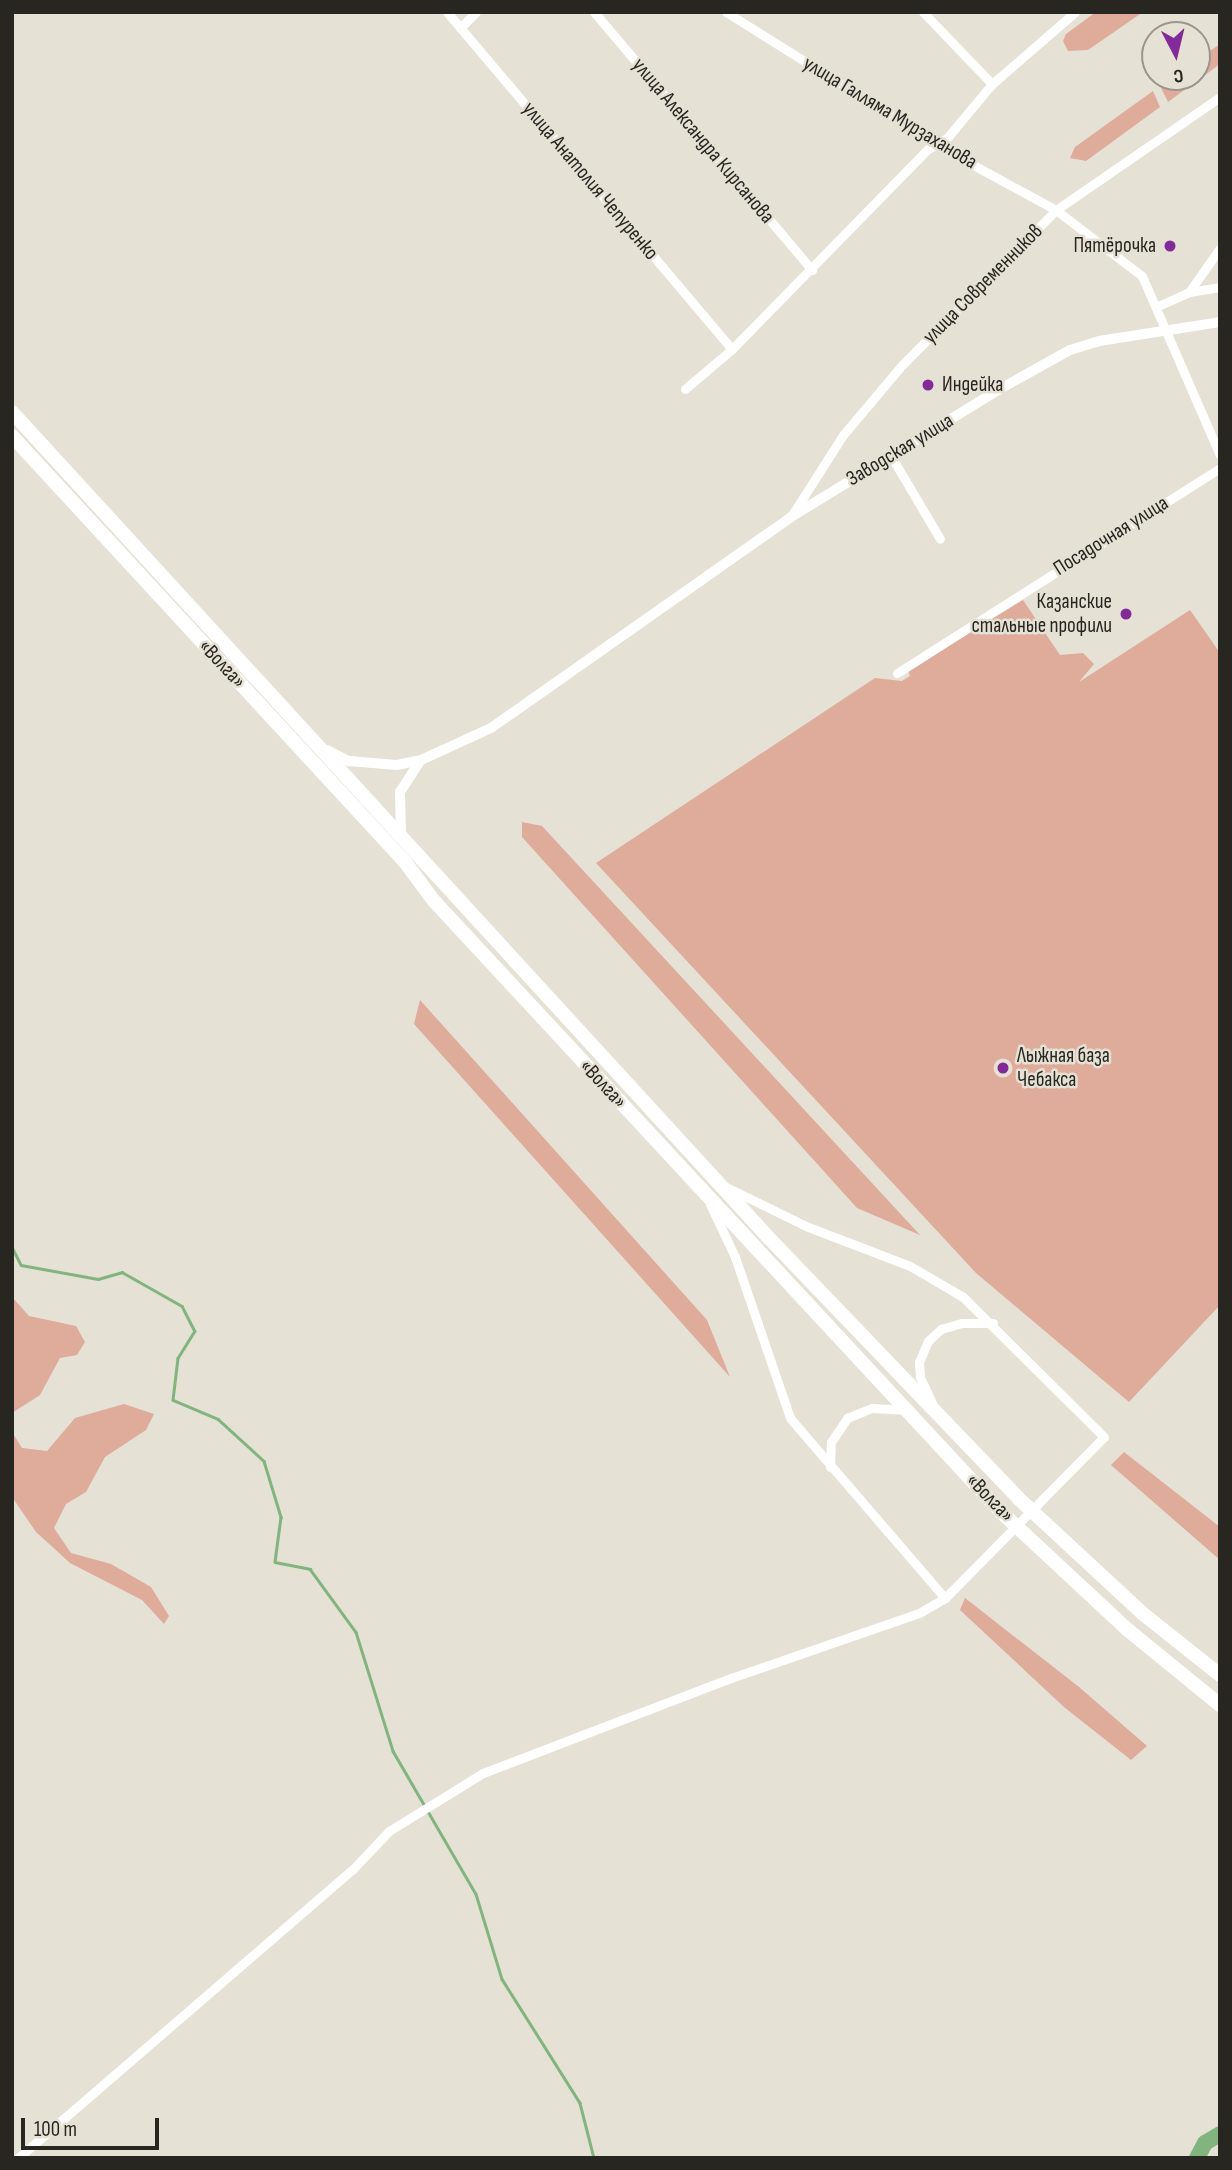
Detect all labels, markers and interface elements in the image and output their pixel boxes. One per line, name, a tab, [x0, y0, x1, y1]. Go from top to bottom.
north arrow	[1141, 21, 1211, 91]
street label: улица Галляма Мурзаханова	[798, 51, 982, 175]
street label: улица Александра Кирсанова	[626, 53, 780, 229]
text: С	[1172, 63, 1185, 87]
street label: улица Анатолия Чепуренко	[517, 97, 663, 265]
street label: улица Современников	[918, 219, 1048, 349]
place label: Пятёрочка	[1073, 233, 1156, 259]
marker: Пятёрочка	[1162, 238, 1178, 254]
place label: Индейка	[942, 372, 1003, 398]
marker: Индейка	[920, 377, 936, 393]
street label: Заводская улица	[842, 408, 958, 492]
street label: Посадочная улица	[1049, 491, 1173, 581]
place label: Казанские стальные профили	[972, 589, 1112, 639]
marker: Казанские стальные профили	[1118, 606, 1134, 622]
street label: «Волга»	[193, 634, 251, 694]
place label: Лыжная база Чебакса	[1017, 1043, 1110, 1093]
street label: «Волга»	[574, 1054, 632, 1114]
marker: Лыжная база Чебакса	[995, 1060, 1011, 1076]
street label: «Волга»	[961, 1468, 1019, 1528]
scale bar	[24, 2104, 163, 2148]
text: 100 m	[34, 2117, 77, 2142]

